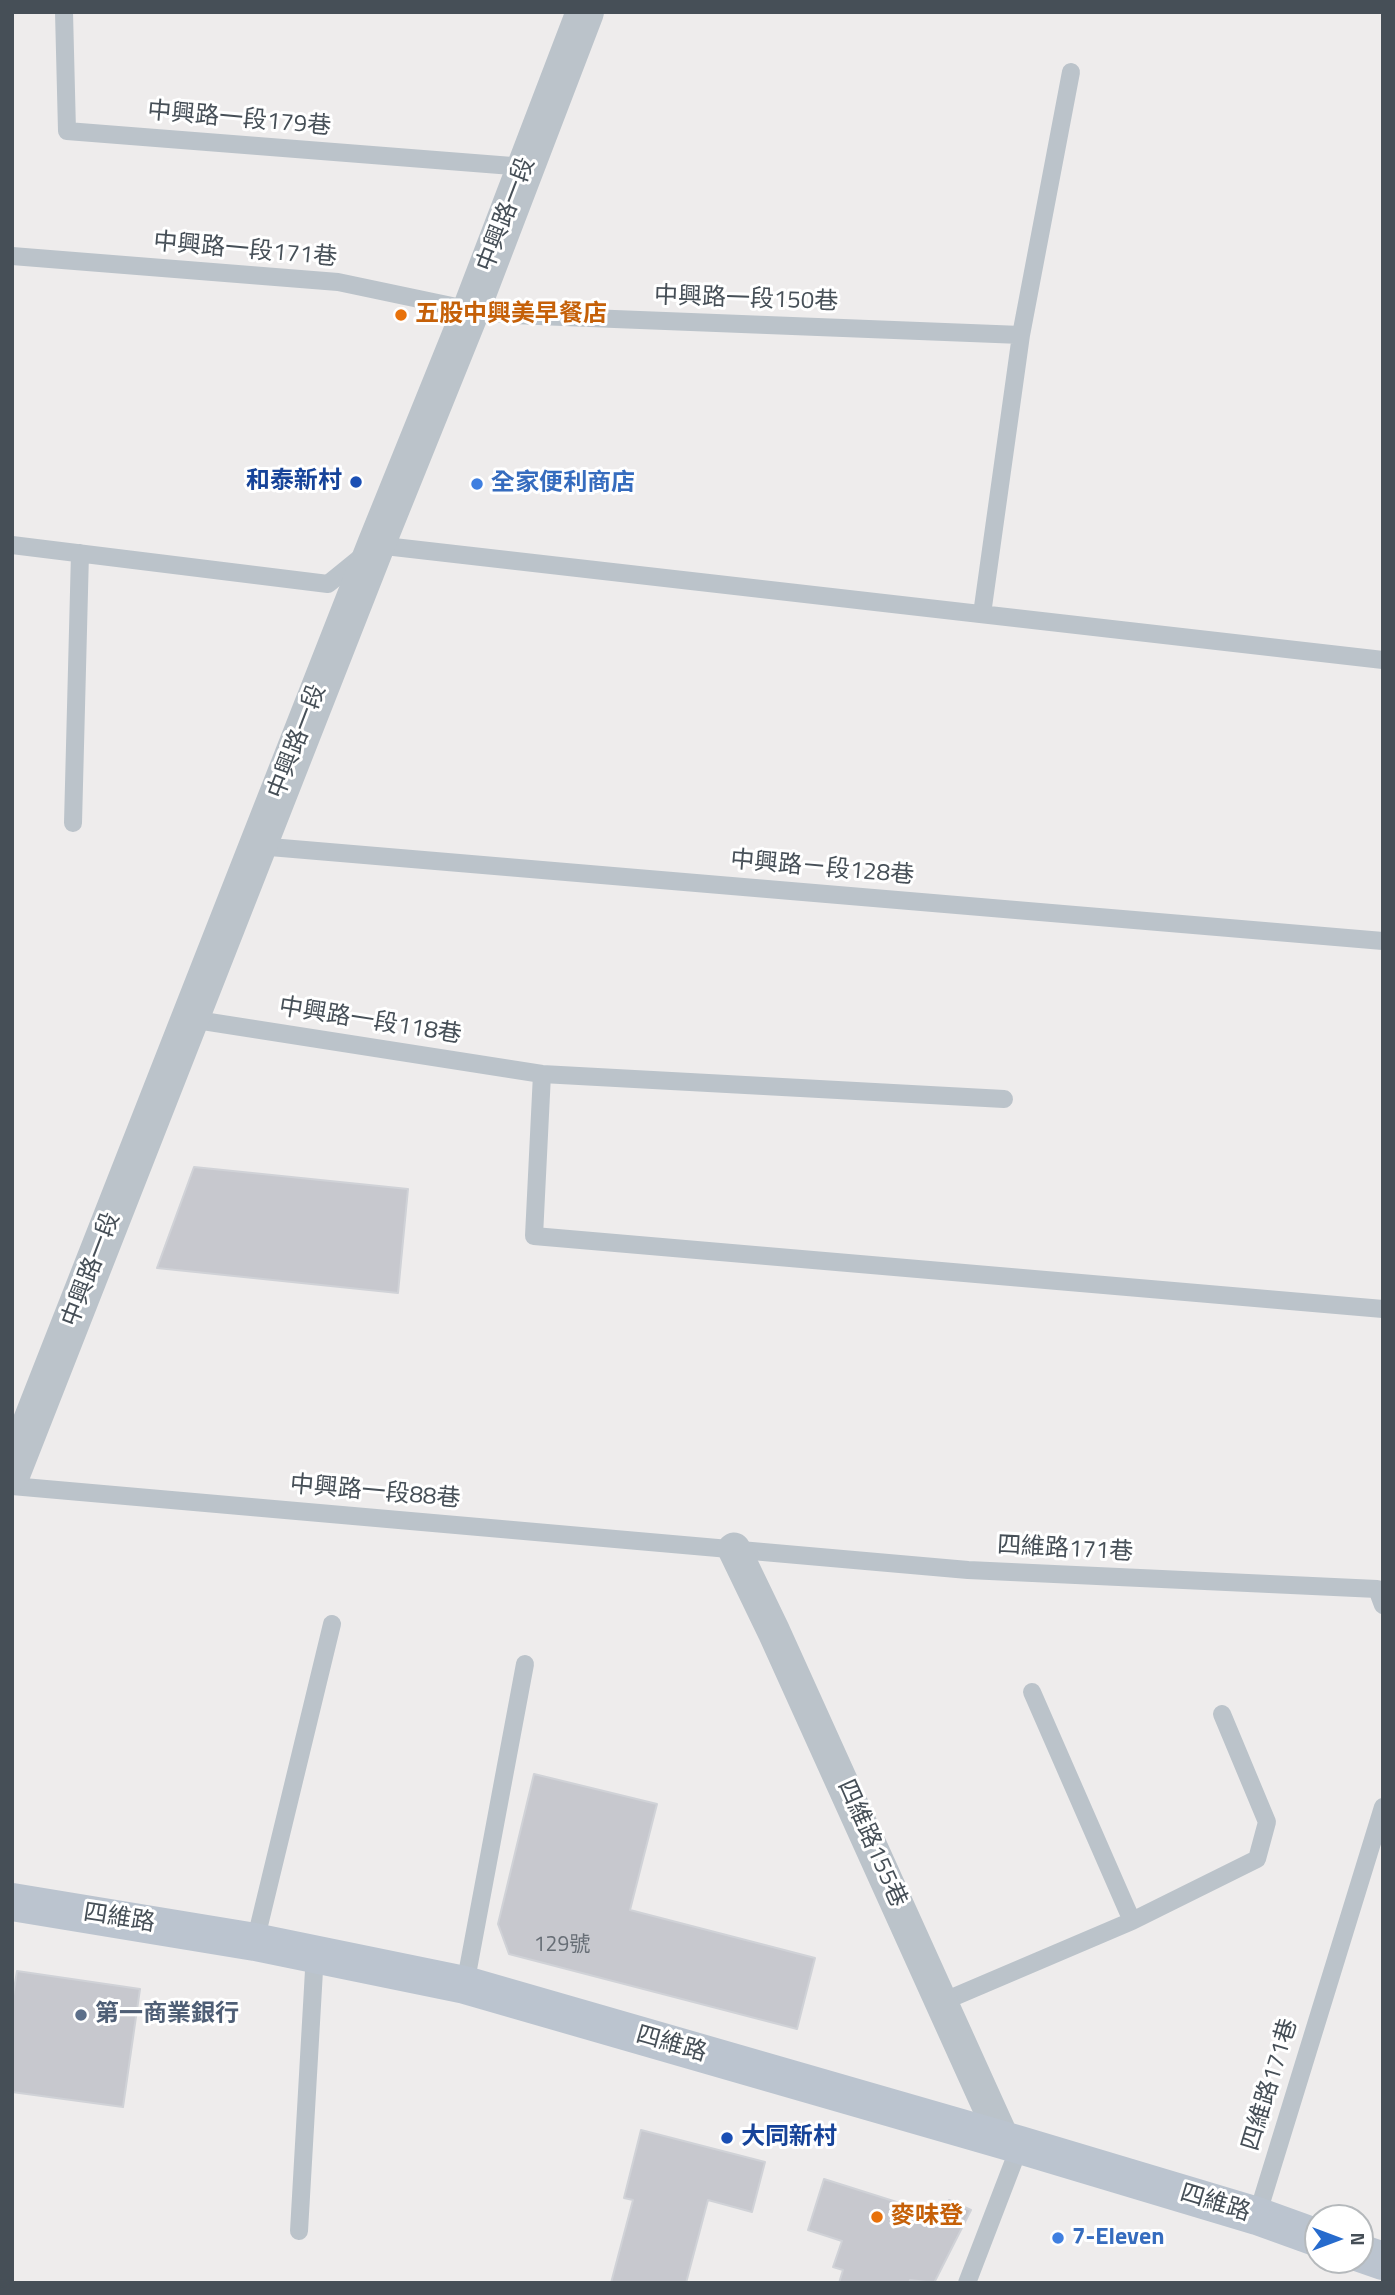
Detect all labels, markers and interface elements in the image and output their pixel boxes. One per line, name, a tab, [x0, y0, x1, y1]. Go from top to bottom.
street label: 中興路一段179巷	[146, 98, 332, 142]
street label: 中興路一段	[472, 154, 542, 276]
street label: 中興路一段171巷	[152, 229, 338, 273]
street label: 中興路一段150巷	[653, 282, 839, 318]
place label: 五股中興美早餐店	[415, 301, 607, 329]
marker: 五股中興美早餐店	[393, 307, 409, 323]
place label: 和泰新村	[246, 468, 342, 496]
place label: 全家便利商店	[491, 470, 635, 498]
marker: 和泰新村	[348, 474, 364, 490]
marker: 全家便利商店	[469, 476, 485, 492]
street label: 中興路一段	[263, 681, 333, 803]
street label: 中興路ㄧ段128巷	[729, 847, 915, 891]
street label: 中興路一段118巷	[277, 993, 463, 1051]
street label: 中興路一段	[57, 1209, 127, 1331]
street label: 中興路一段88巷	[289, 1471, 461, 1515]
street label: 四維路171巷	[996, 1532, 1134, 1568]
street label: 四維路155巷	[830, 1776, 912, 1912]
street label: 四維路	[81, 1899, 157, 1939]
house number: 129號	[534, 1933, 590, 1959]
place label: 第一商業銀行	[95, 2001, 239, 2029]
marker: 第一商業銀行	[73, 2007, 89, 2023]
street label: 四維路171巷	[1237, 2016, 1305, 2154]
street label: 四維路	[632, 2021, 710, 2069]
place label: 大同新村	[741, 2124, 837, 2152]
marker: 大同新村	[719, 2130, 735, 2146]
street label: 四維路	[1176, 2180, 1254, 2228]
place label: 麥味登	[891, 2203, 963, 2231]
north arrow	[1304, 2204, 1374, 2274]
marker: 麥味登	[869, 2209, 885, 2225]
place label: 7-Eleven	[1072, 2224, 1164, 2252]
marker: 7-Eleven	[1050, 2230, 1066, 2246]
text: N	[1344, 2232, 1373, 2246]

